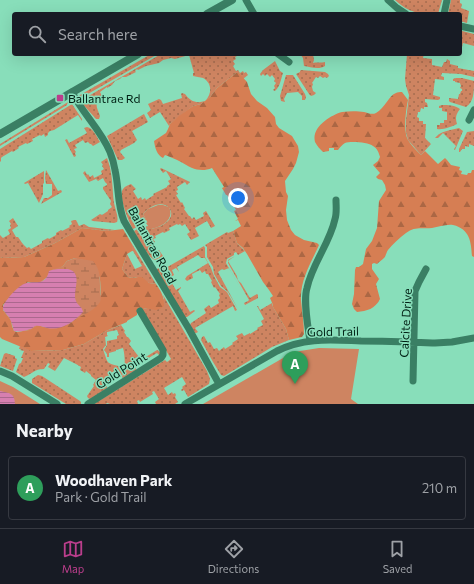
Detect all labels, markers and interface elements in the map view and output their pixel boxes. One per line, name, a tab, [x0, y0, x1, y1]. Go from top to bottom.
search box	[12, 12, 462, 56]
icon: search	[26, 23, 48, 45]
text: Search here	[58, 25, 137, 43]
place label: Ballantrae Rd	[68, 91, 140, 105]
marker: Ballantrae Rd	[55, 93, 65, 103]
your location	[228, 188, 248, 208]
street label: Ballantrae Road	[126, 204, 180, 286]
street label: Calcite Drive	[396, 288, 414, 358]
street label: Gold Trail	[307, 324, 359, 338]
street label: Gold Point	[93, 349, 149, 391]
pin: A	[282, 351, 308, 384]
text: Nearby	[16, 420, 73, 441]
text: Woodhaven Park	[55, 471, 172, 489]
text: A	[25, 480, 35, 496]
text: 210 m	[422, 480, 457, 496]
text: Park · Gold Trail	[55, 489, 147, 505]
tab: Map	[62, 538, 84, 575]
tab: Directions	[208, 538, 259, 575]
tab: Saved	[383, 538, 412, 575]

